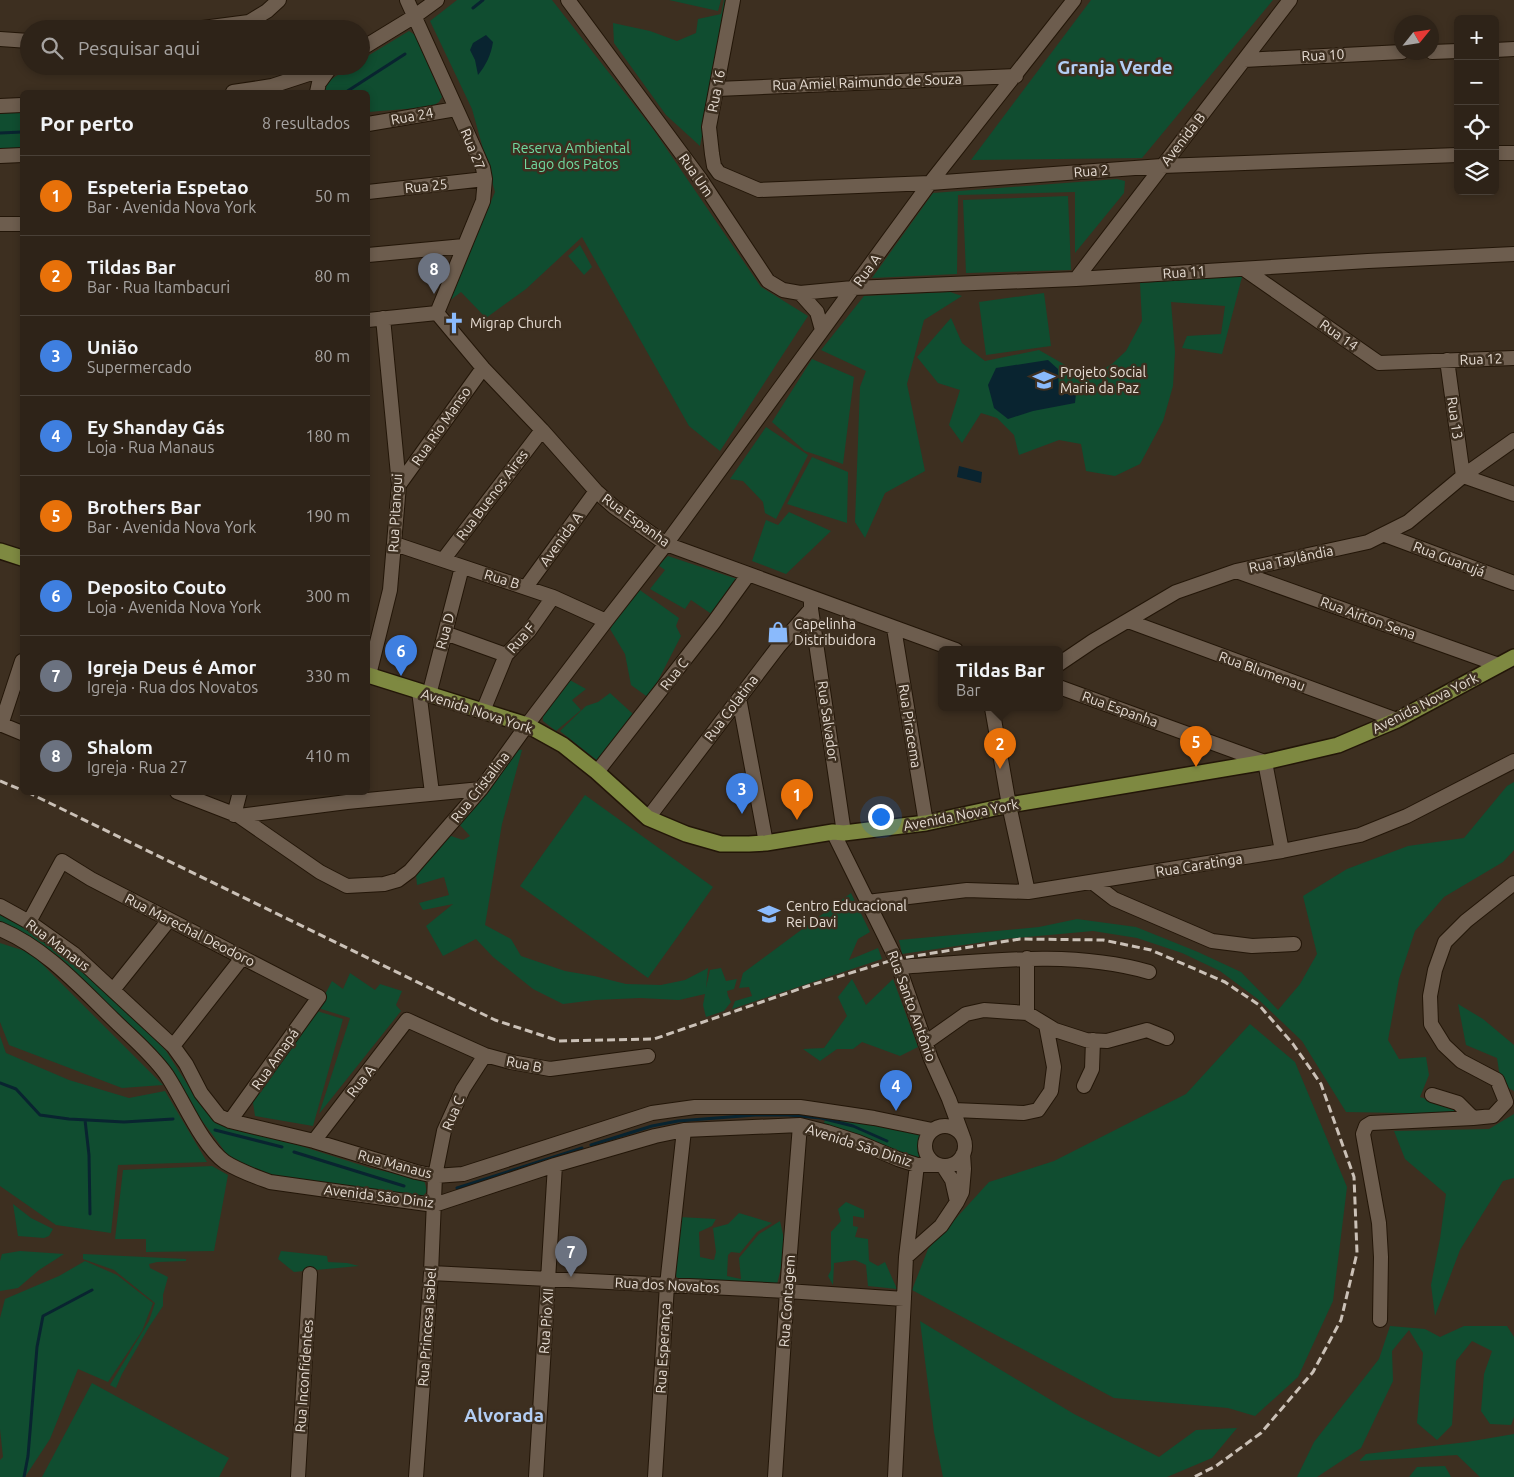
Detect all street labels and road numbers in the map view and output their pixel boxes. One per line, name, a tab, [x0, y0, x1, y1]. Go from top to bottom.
street label: Rua 10	[1301, 46, 1345, 64]
street label: Rua 16	[704, 68, 728, 114]
street label: Rua Amiel Raimundo de Souza	[772, 71, 962, 93]
street label: Rua 24	[389, 104, 435, 128]
street label: Avenida B	[1158, 109, 1209, 168]
street label: Rua 27	[458, 126, 488, 172]
street label: Rua Um	[675, 150, 717, 200]
street label: Rua 2	[1073, 162, 1109, 180]
street label: Rua 25	[404, 176, 448, 196]
street label: Rua A	[850, 251, 884, 289]
street label: Rua 11	[1162, 263, 1206, 281]
street label: Rua 14	[1317, 316, 1361, 354]
street label: Rua 12	[1459, 350, 1503, 368]
street label: Rua Rio Manso	[408, 384, 474, 468]
street label: Rua 13	[1444, 396, 1466, 440]
street label: Rua Buenos Aires	[453, 447, 531, 543]
street label: Rua Pitangui	[385, 473, 405, 553]
street label: Rua Espanha	[599, 490, 673, 550]
street label: Avenida A	[536, 509, 586, 569]
street label: Rua Guarujá	[1411, 538, 1487, 580]
street label: Rua Taylândia	[1247, 542, 1335, 576]
street label: Rua B	[482, 566, 522, 592]
street label: Rua Airton Sena	[1318, 593, 1418, 643]
street label: Rua D	[432, 611, 458, 651]
street label: Rua F	[504, 620, 538, 656]
street label: Rua Blumenau	[1217, 648, 1307, 694]
street label: Rua C	[657, 655, 692, 693]
street label: Avenida Nova York	[1369, 669, 1481, 737]
street label: Rua Colatina	[701, 672, 761, 744]
street label: Rua Salvador	[814, 680, 842, 763]
street label: Rua Piracema	[895, 683, 925, 769]
street label: Avenida Nova York	[419, 685, 535, 737]
street label: Rua Espanha	[1080, 688, 1160, 730]
street label: Rua Cristalina	[447, 748, 513, 826]
street label: Avenida Nova York	[902, 796, 1020, 834]
street label: Rua Caratinga	[1155, 850, 1243, 880]
street label: Rua Marechal Deodoro	[122, 890, 258, 970]
street label: Rua Manaus	[23, 916, 93, 974]
street label: Rua Santo Antônio	[884, 948, 940, 1064]
street label: Rua Amapá	[248, 1025, 302, 1093]
street label: Rua B	[505, 1053, 543, 1075]
street label: Rua A	[344, 1062, 378, 1100]
street label: Rua C	[439, 1093, 468, 1133]
street label: Avenida São Diniz	[804, 1120, 914, 1170]
street label: Rua Manaus	[356, 1146, 434, 1182]
street label: Avenida São Diniz	[323, 1181, 435, 1211]
street label: Rua Contagem	[776, 1254, 798, 1348]
street label: Rua Princesa Isabel	[415, 1267, 439, 1387]
street label: Rua dos Novatos	[614, 1274, 720, 1296]
street label: Rua Pio XII	[536, 1287, 556, 1355]
street label: Rua Esperança	[653, 1302, 673, 1394]
street label: Rua Inconfidentes	[292, 1319, 316, 1433]

